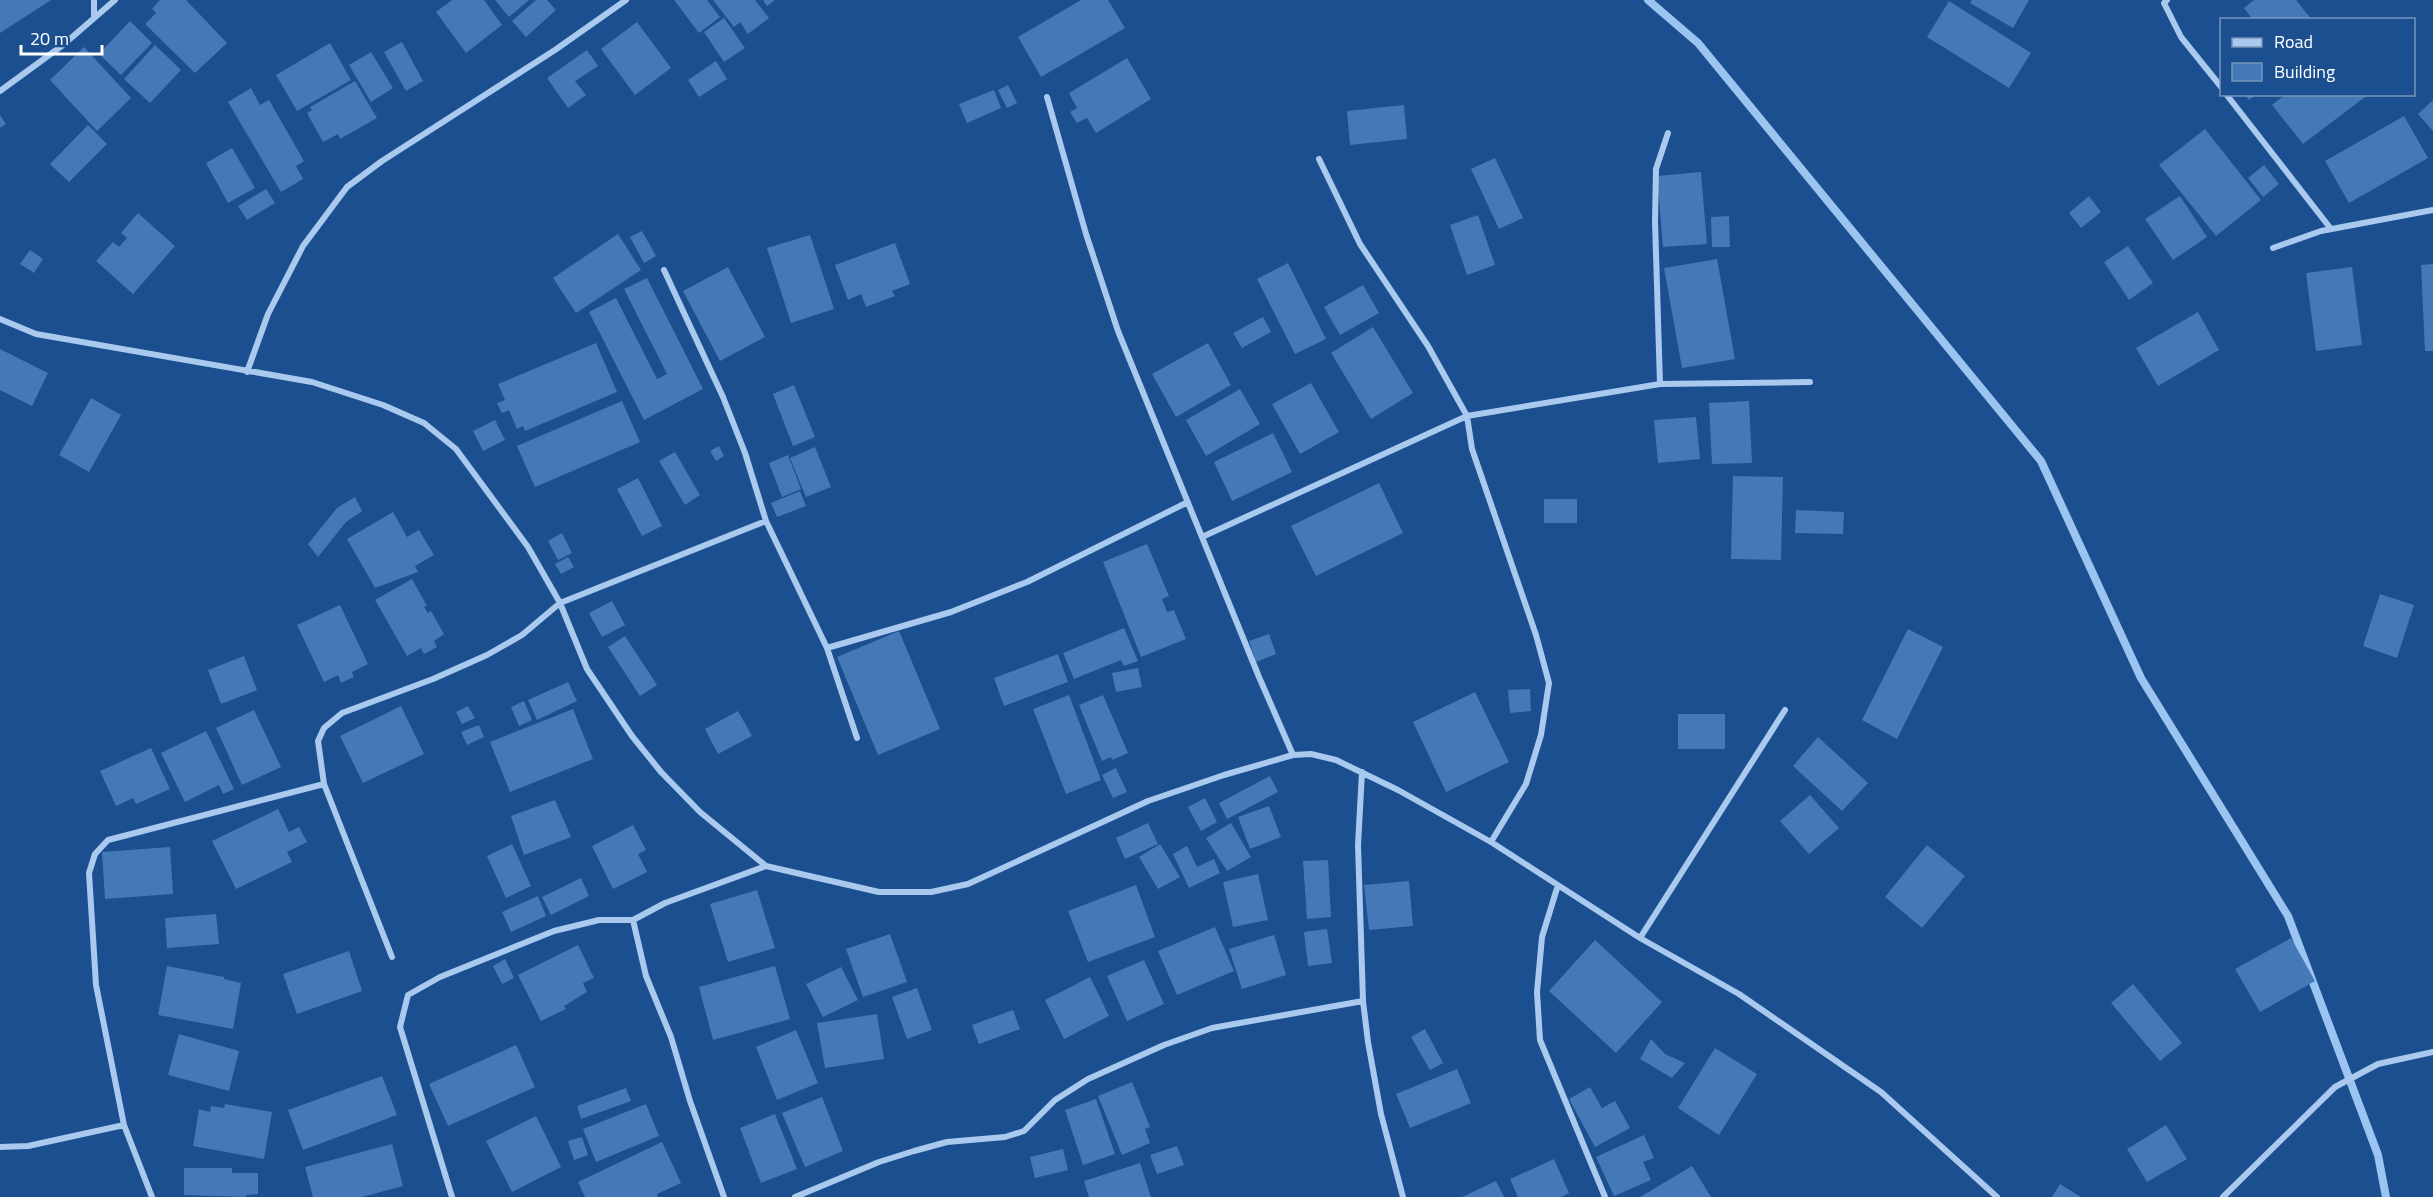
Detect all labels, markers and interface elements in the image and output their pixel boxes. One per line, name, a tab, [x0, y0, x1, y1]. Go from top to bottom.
scale bar	[21, 18, 102, 56]
legend	[2220, 18, 2415, 96]
text: 20 m	[30, 25, 69, 52]
text: Road	[2274, 28, 2313, 55]
text: Building	[2274, 58, 2335, 85]

